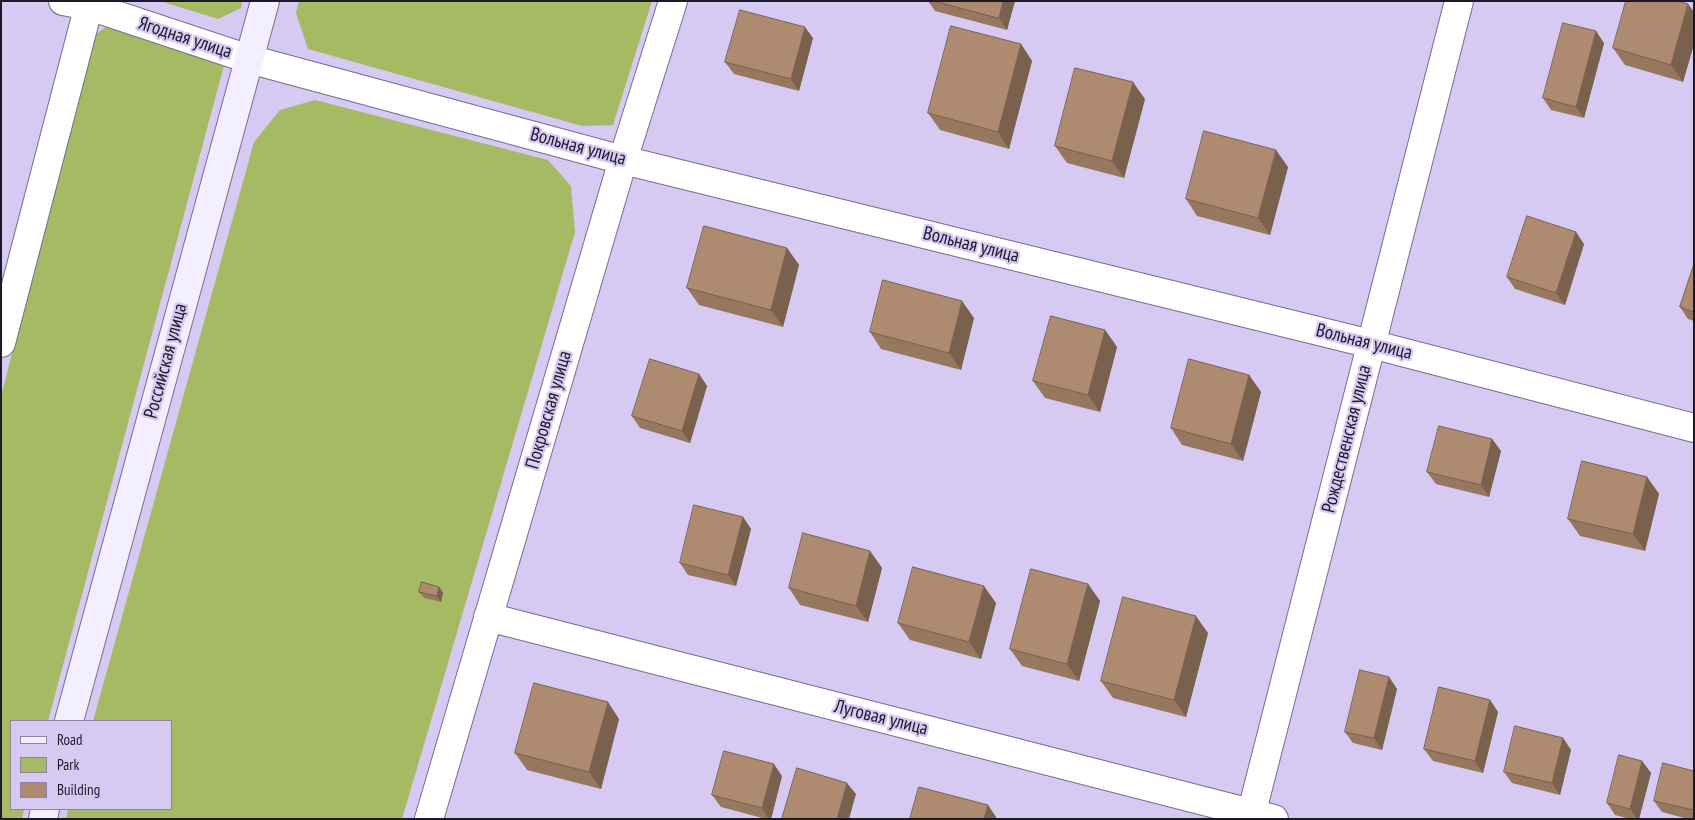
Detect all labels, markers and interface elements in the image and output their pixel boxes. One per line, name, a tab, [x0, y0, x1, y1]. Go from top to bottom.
street label: Ягодная улица	[135, 12, 235, 64]
street label: Вольная улица	[528, 123, 628, 171]
street label: Вольная улица	[921, 222, 1021, 268]
street label: Российская улица	[140, 301, 192, 421]
street label: Вольная улица	[1314, 319, 1414, 365]
street label: Покровская улица	[521, 348, 577, 472]
street label: Рождественская улица	[1318, 363, 1376, 515]
street label: Луговая улица	[832, 695, 930, 741]
legend	[10, 720, 172, 810]
text: Road	[57, 730, 83, 749]
text: Park	[57, 755, 79, 774]
text: Building	[57, 780, 100, 799]

